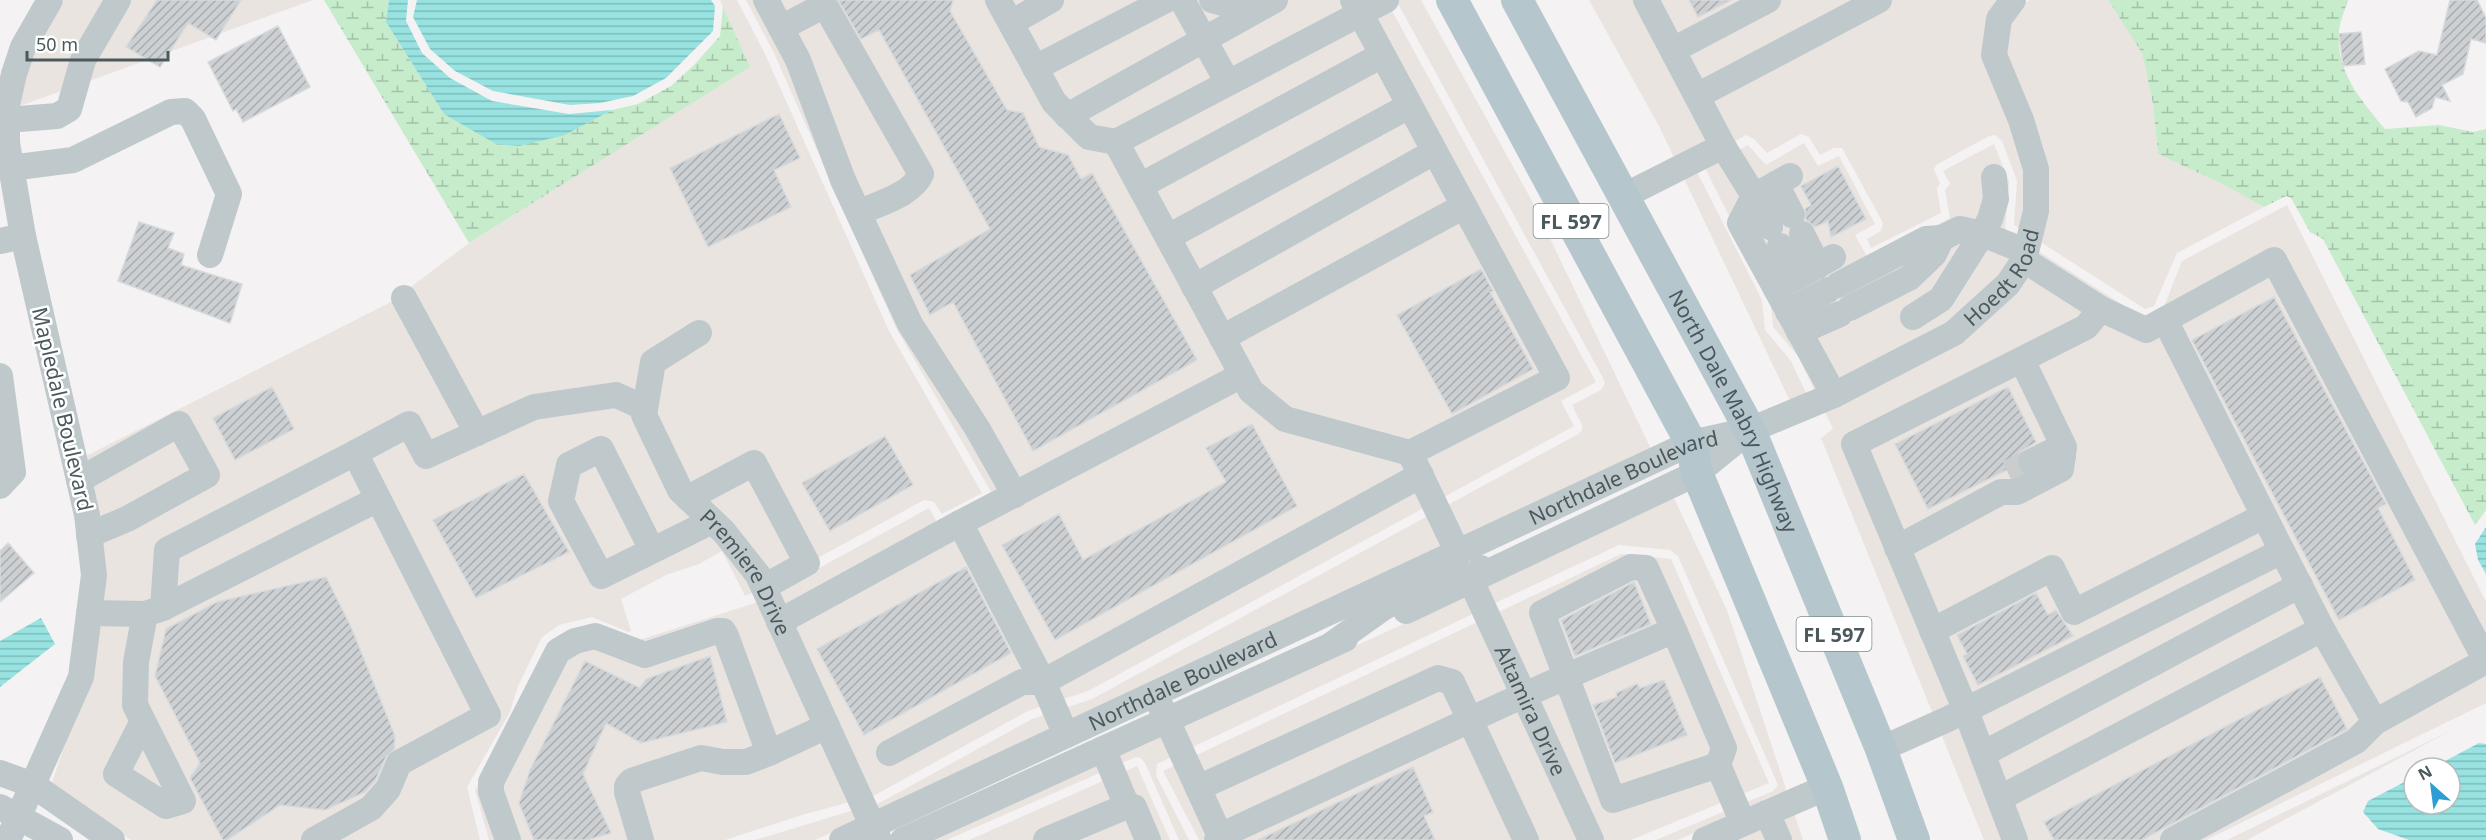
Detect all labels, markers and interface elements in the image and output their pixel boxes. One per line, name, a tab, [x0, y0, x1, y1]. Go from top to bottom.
scale bar	[27, 24, 168, 62]
text: 50 m	[36, 32, 78, 56]
road number: FL 597	[1534, 204, 1608, 238]
street label: Hoedt Road	[1957, 226, 2045, 332]
street label: North Dale Mabry Highway	[1662, 284, 1805, 537]
street label: Mapledale Boulevard	[26, 304, 100, 514]
street label: Northdale Boulevard	[1524, 423, 1721, 531]
street label: Premiere Drive	[694, 503, 798, 640]
road number: FL 597	[1796, 617, 1872, 651]
street label: Northdale Boulevard	[1084, 625, 1282, 737]
street label: Altamira Drive	[1489, 641, 1573, 780]
north arrow	[2402, 756, 2462, 816]
text: N	[2414, 760, 2436, 786]

